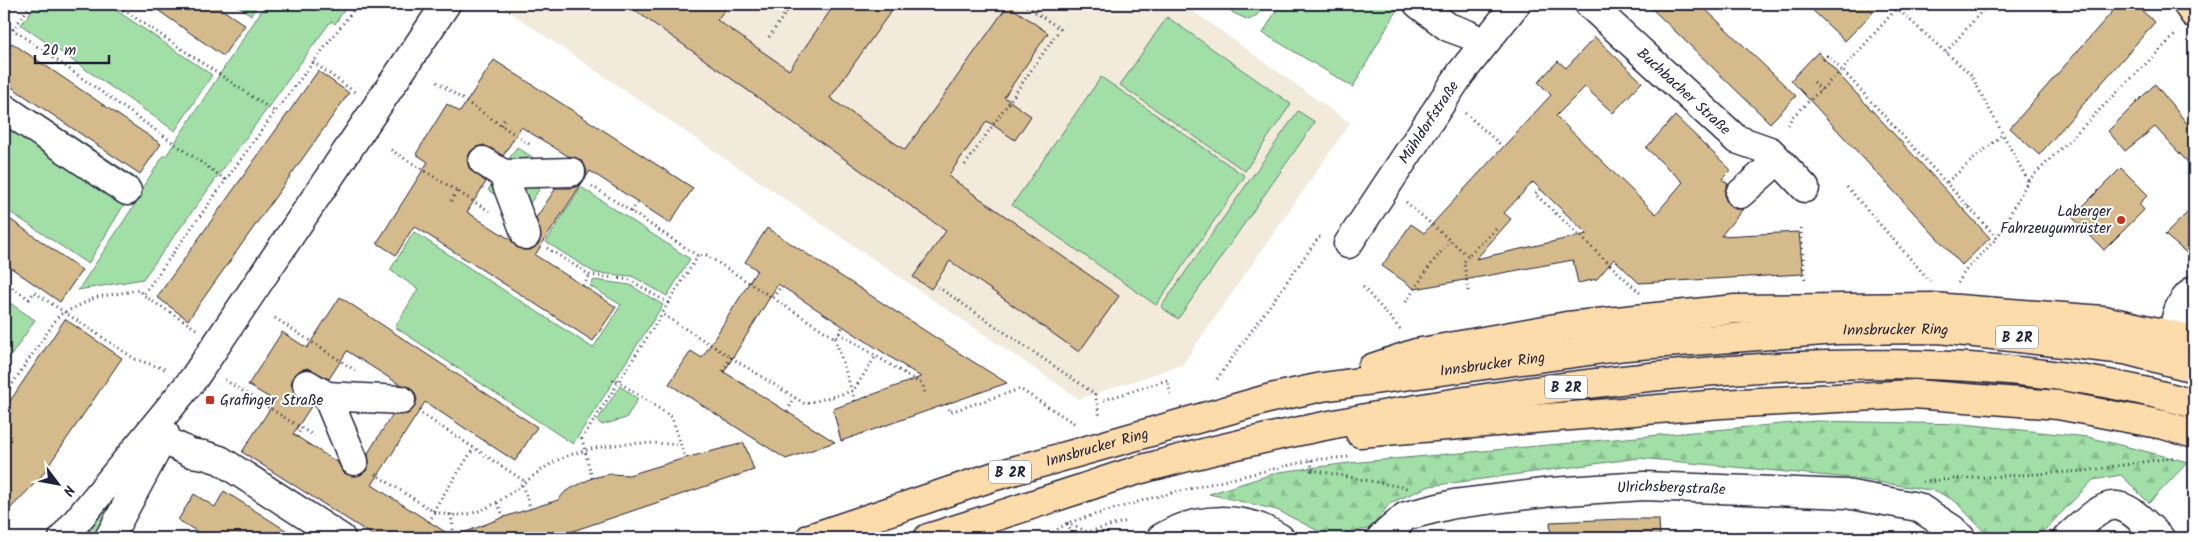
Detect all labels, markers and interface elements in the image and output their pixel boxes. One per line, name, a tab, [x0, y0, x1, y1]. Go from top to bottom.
scale bar	[35, 32, 109, 64]
text: 20 m	[42, 39, 76, 63]
street label: Buchbacher Straße	[1631, 42, 1736, 142]
street label: Mühldorfstraße	[1393, 76, 1466, 169]
place label: Laberger Fahrzeugumrüster	[2000, 200, 2112, 241]
marker: Laberger Fahrzeugumrüster	[2115, 214, 2127, 226]
street label: Innsbrucker Ring	[1842, 318, 1950, 343]
road number: B 2R	[1996, 326, 2038, 348]
street label: Innsbrucker Ring	[1438, 346, 1547, 384]
road number: B 2R	[1545, 376, 1587, 398]
place label: Grafinger Straße	[220, 389, 323, 413]
marker: Grafinger Straße	[204, 394, 216, 406]
street label: Innsbrucker Ring	[1043, 422, 1151, 474]
north arrow	[32, 460, 82, 510]
road number: B 2R	[989, 461, 1031, 484]
street label: Ulrichsbergstraße	[1616, 475, 1726, 502]
text: N	[56, 481, 80, 500]

